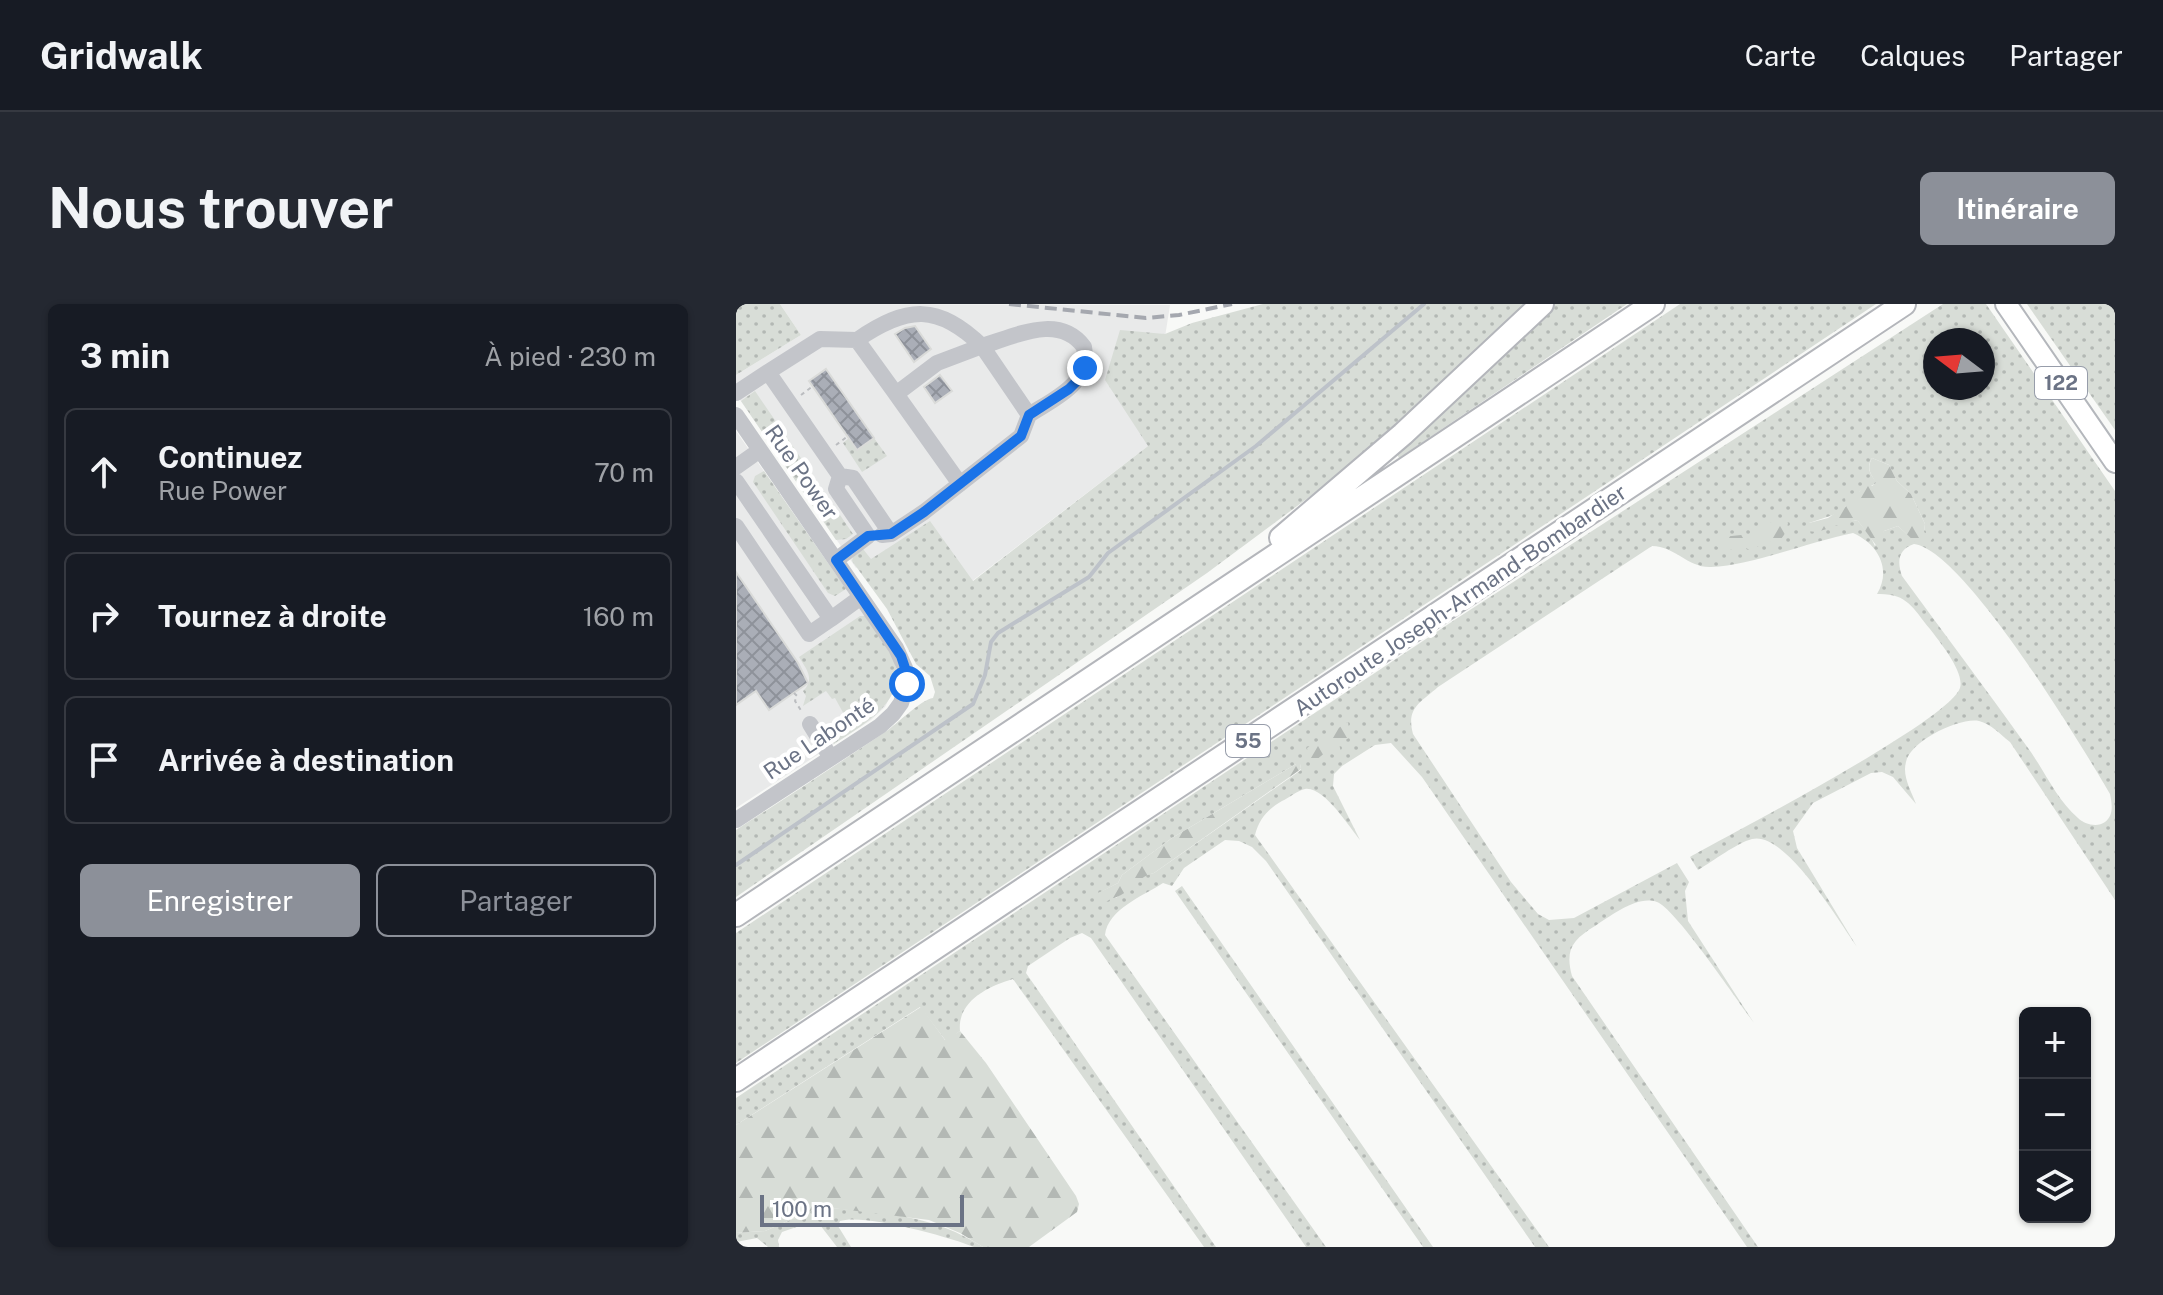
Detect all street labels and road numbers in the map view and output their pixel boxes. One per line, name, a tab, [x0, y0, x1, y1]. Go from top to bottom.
road number: 122	[2035, 367, 2087, 399]
street label: Rue Power	[760, 420, 844, 524]
street label: Autoroute Joseph-Armand-Bombardier	[1289, 479, 1631, 721]
street label: Rue Labonté	[759, 691, 879, 785]
road number: 55	[1226, 725, 1270, 757]

